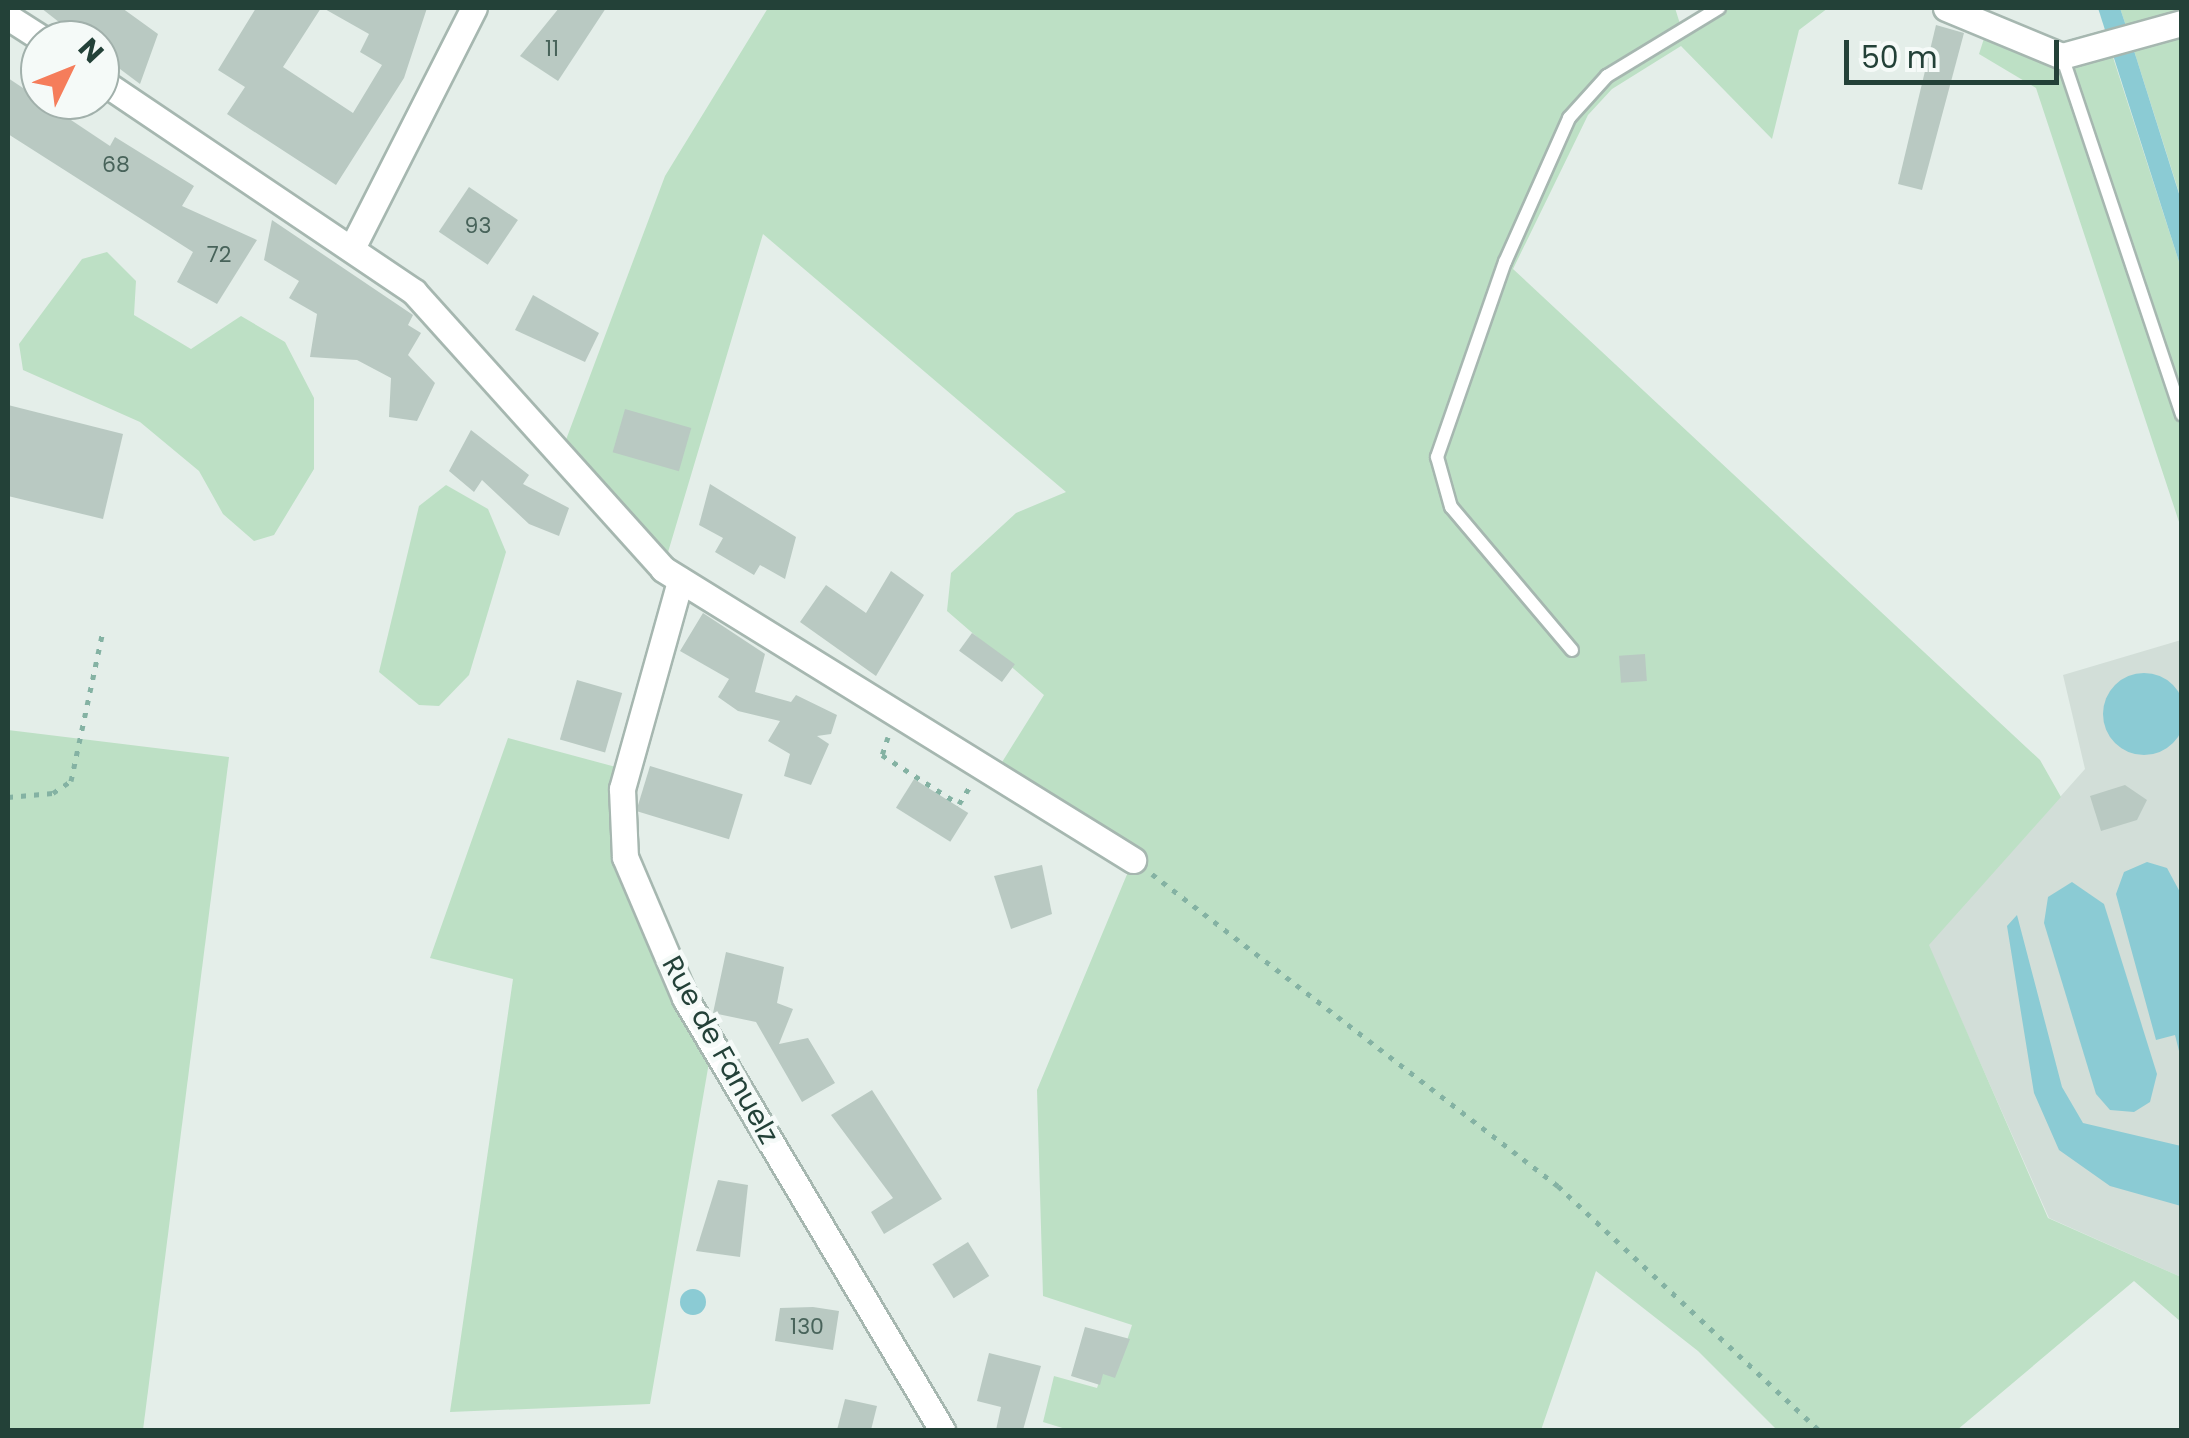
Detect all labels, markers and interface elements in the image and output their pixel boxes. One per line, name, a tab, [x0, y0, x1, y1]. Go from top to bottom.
north arrow	[20, 20, 120, 120]
scale bar	[1849, 20, 2064, 82]
text: N	[69, 30, 112, 72]
house number: 11	[545, 36, 559, 62]
text: 50 m	[1861, 36, 1938, 79]
house number: 68	[102, 152, 130, 178]
house number: 93	[465, 213, 491, 239]
house number: 72	[207, 242, 231, 268]
street label: Rue de Fanuelz	[655, 950, 785, 1150]
house number: 130	[790, 1314, 824, 1340]

